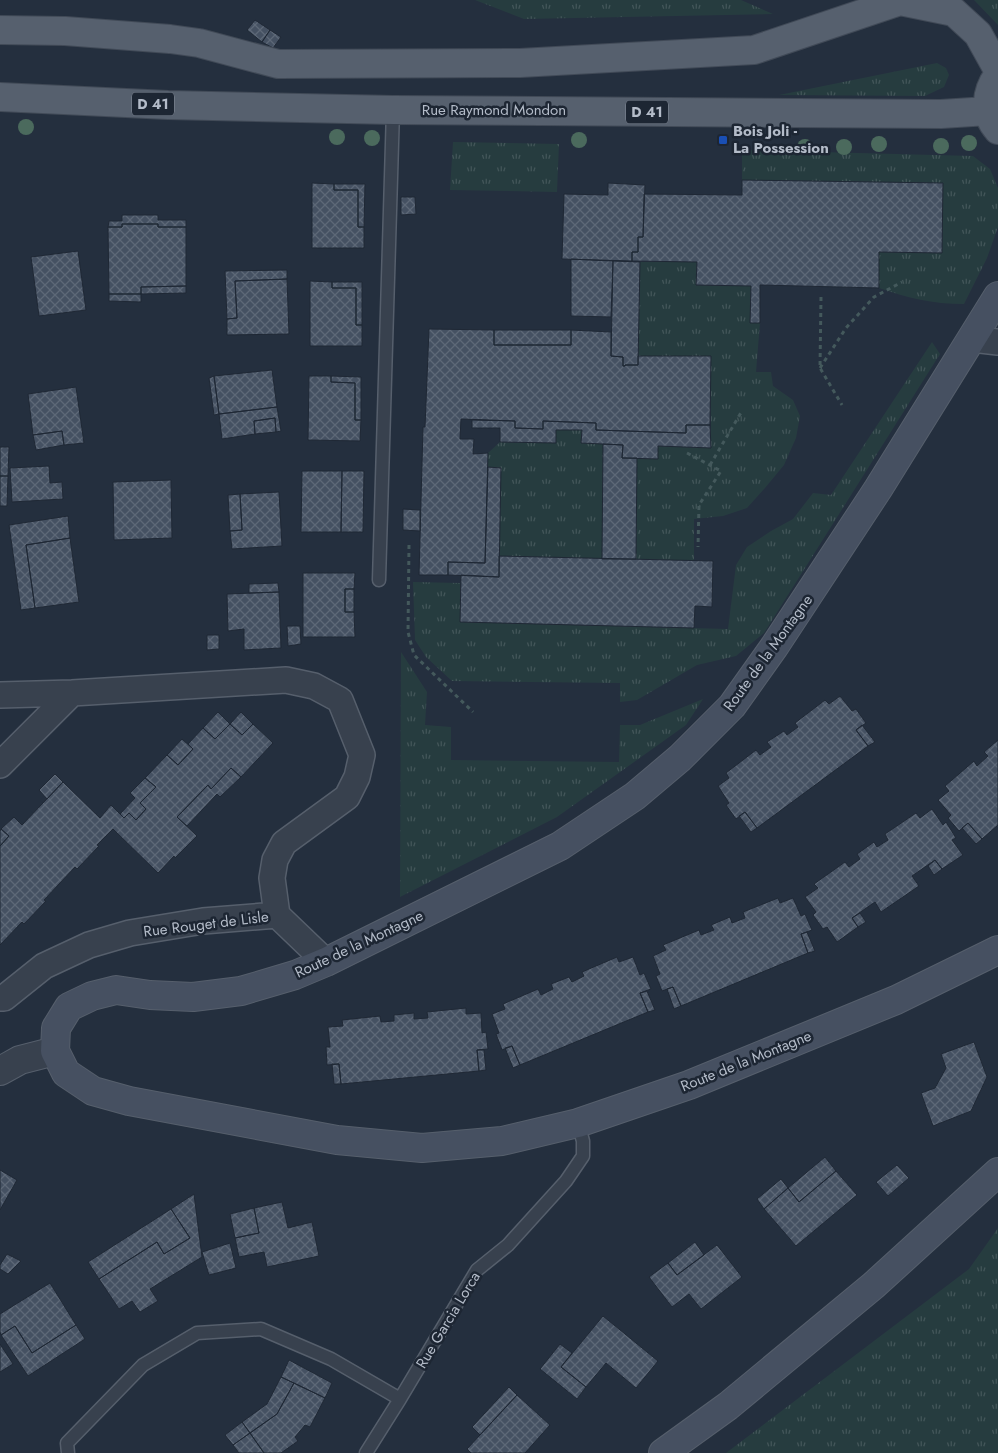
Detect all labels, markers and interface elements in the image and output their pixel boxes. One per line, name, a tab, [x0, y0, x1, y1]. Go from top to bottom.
road number: D 41	[132, 92, 174, 116]
street label: Rue Raymond Mondon	[422, 99, 566, 121]
road number: D 41	[626, 100, 668, 124]
place label: Bois Joli - La Possession	[733, 120, 829, 159]
marker: Bois Joli - La Possession	[717, 134, 729, 146]
street label: Route de la Montagne	[718, 590, 818, 716]
street label: Route de la Montagne	[291, 904, 427, 983]
street label: Rue Rouget de Lisle	[142, 905, 270, 943]
street label: Route de la Montagne	[677, 1025, 815, 1097]
street label: Rue Garcia Lorca	[410, 1267, 486, 1373]

